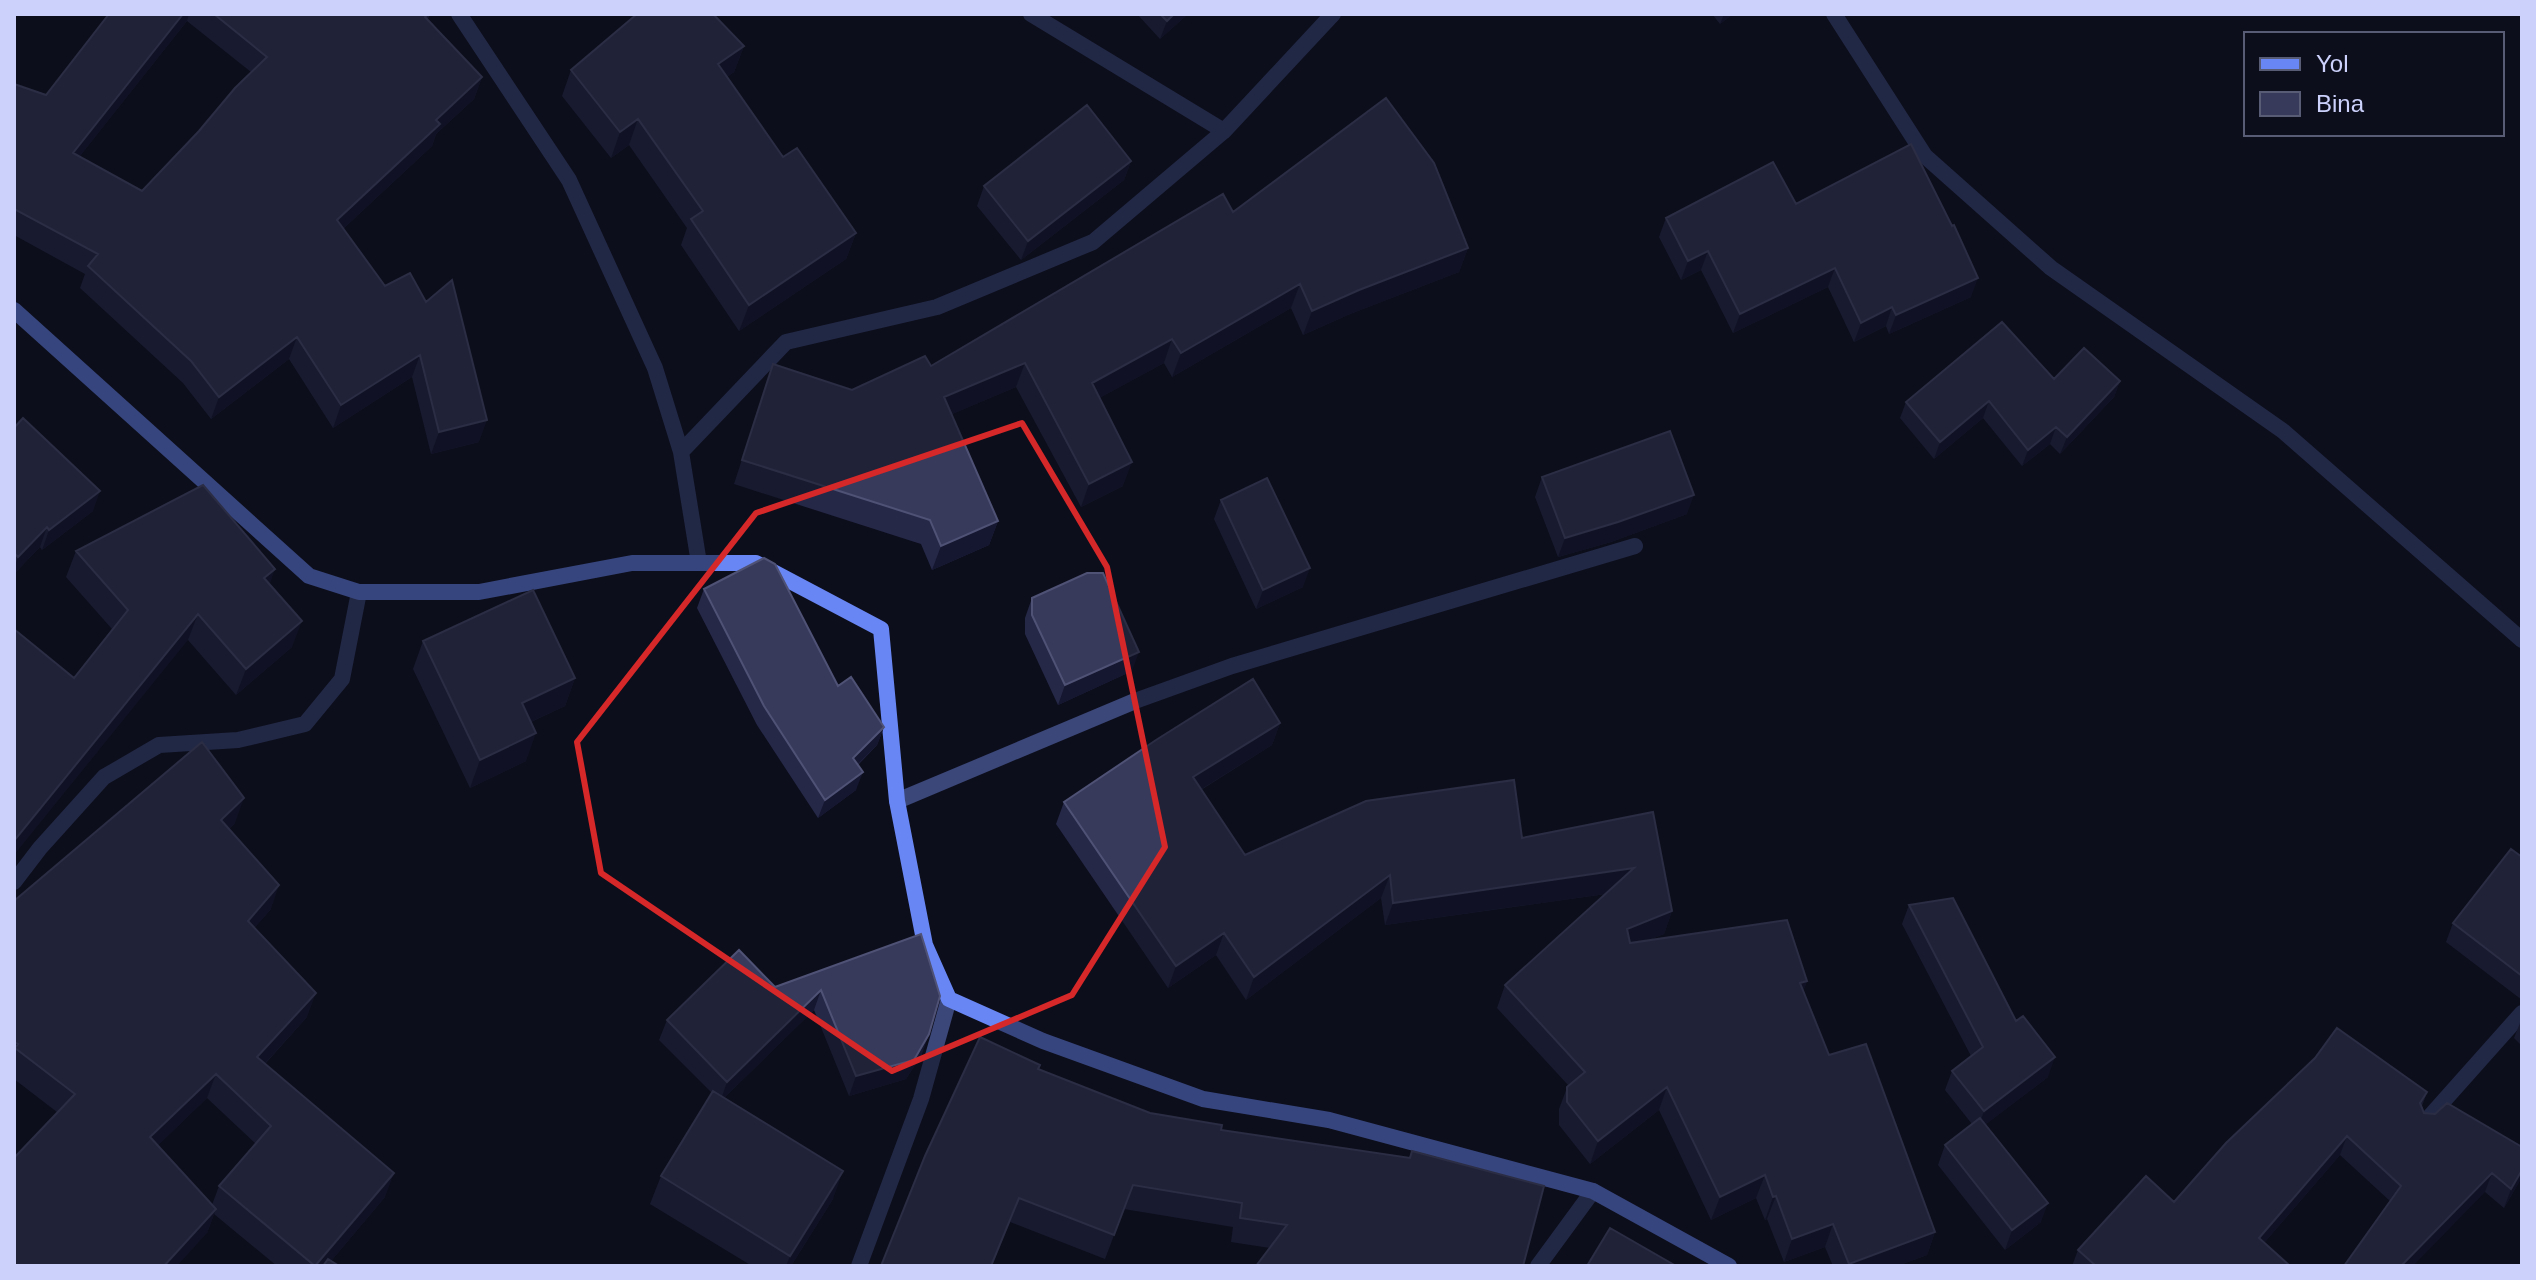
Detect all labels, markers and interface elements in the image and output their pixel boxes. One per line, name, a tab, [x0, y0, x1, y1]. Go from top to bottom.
legend	[2244, 32, 2504, 136]
text: Yol	[2316, 50, 2348, 77]
text: Bina	[2316, 90, 2365, 117]

